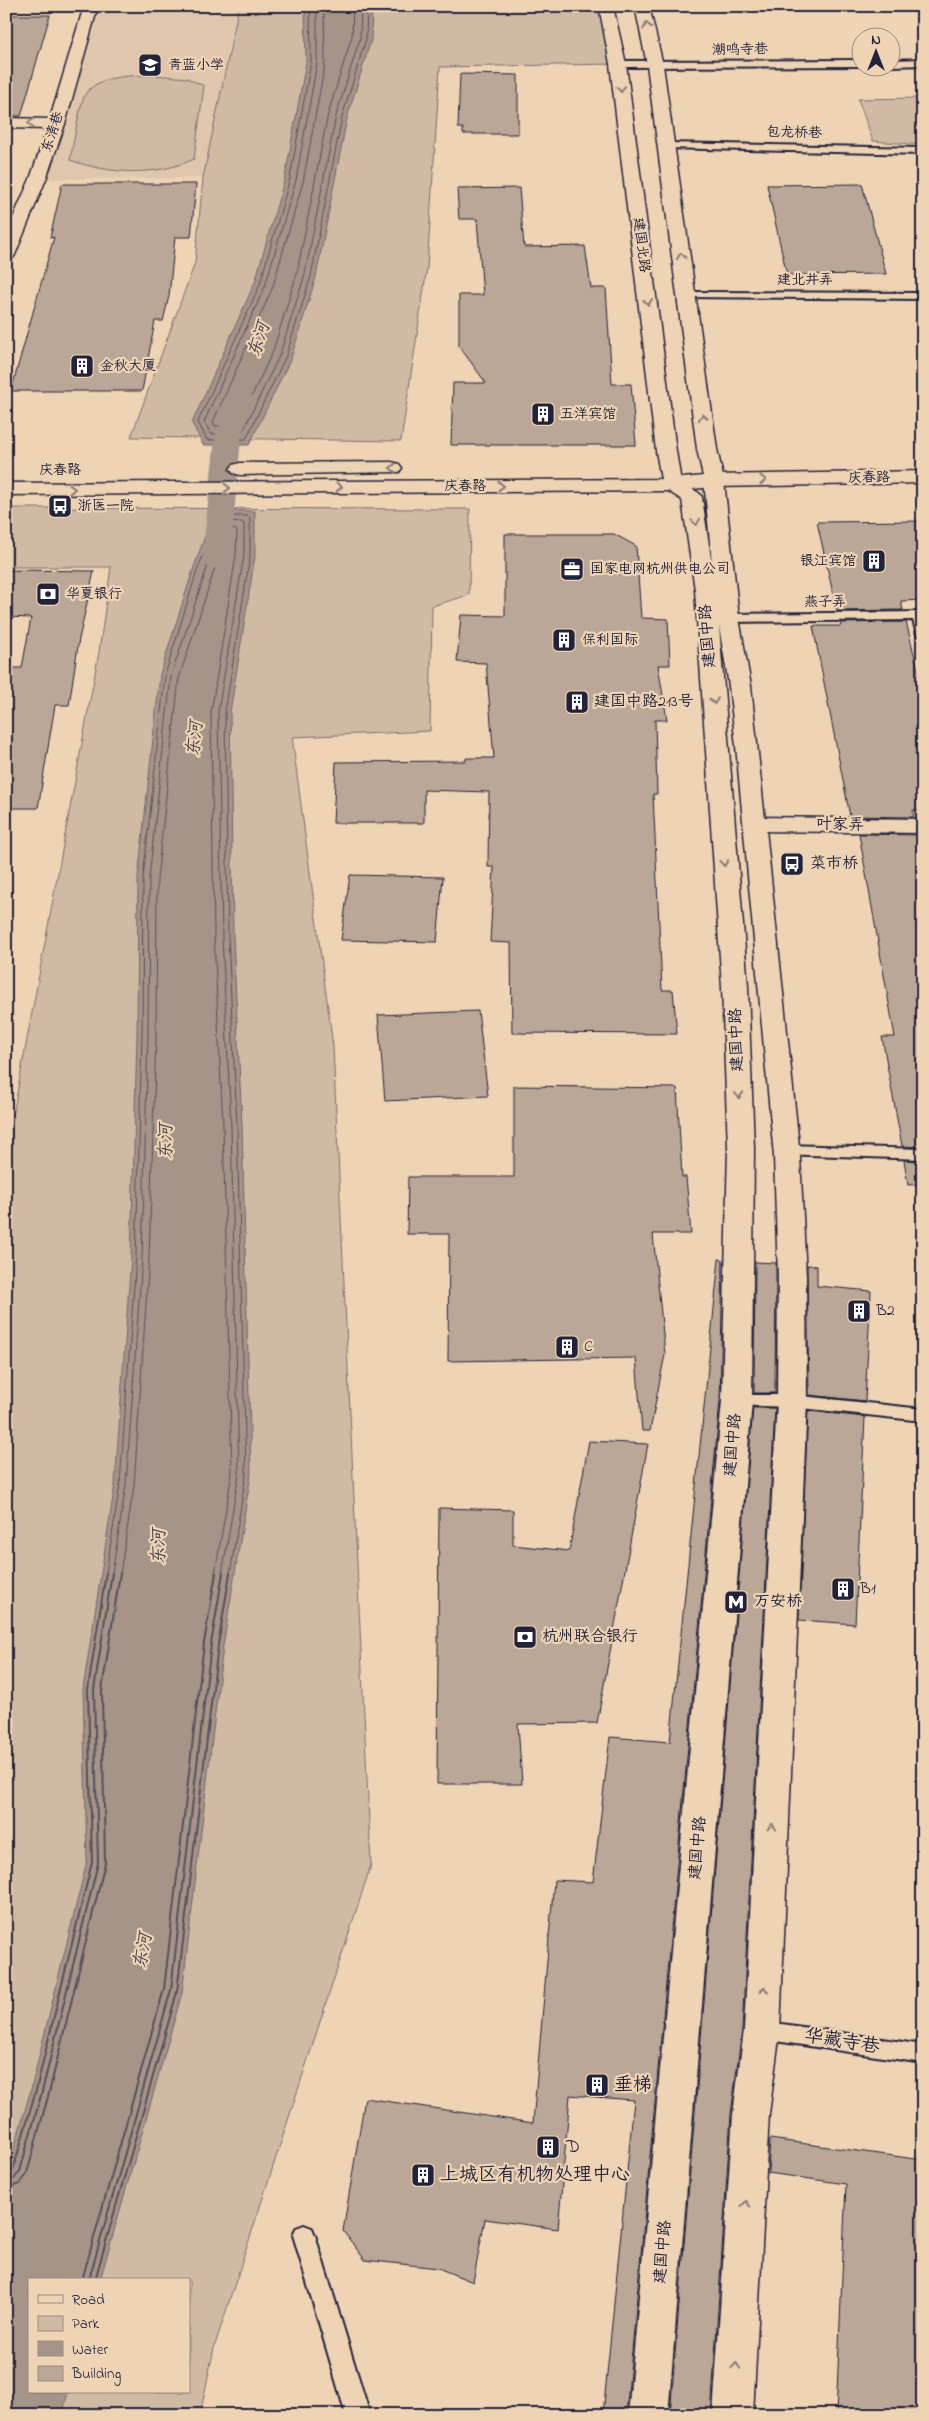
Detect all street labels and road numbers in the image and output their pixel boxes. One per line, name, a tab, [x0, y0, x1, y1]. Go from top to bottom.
street label: 潮鸣寺巷	[712, 39, 769, 61]
street label: 东清巷	[37, 108, 70, 155]
street label: 包龙桥巷	[766, 122, 823, 144]
street label: 建国北路	[627, 216, 655, 274]
street label: 建北井弄	[777, 270, 833, 291]
street label: 庆春路	[39, 460, 81, 481]
street label: 庆春路	[848, 467, 890, 489]
street label: 庆春路	[444, 476, 486, 497]
street label: 燕子弄	[804, 592, 846, 613]
street label: 建国中路	[694, 603, 722, 669]
street label: 叶家弄	[816, 813, 864, 837]
street label: 建国中路	[724, 1008, 750, 1072]
street label: 建国中路	[718, 1412, 748, 1478]
street label: 建国中路	[683, 1815, 713, 1881]
street label: 华藏寺巷	[802, 2023, 882, 2061]
street label: 建国中路	[648, 2219, 678, 2285]

